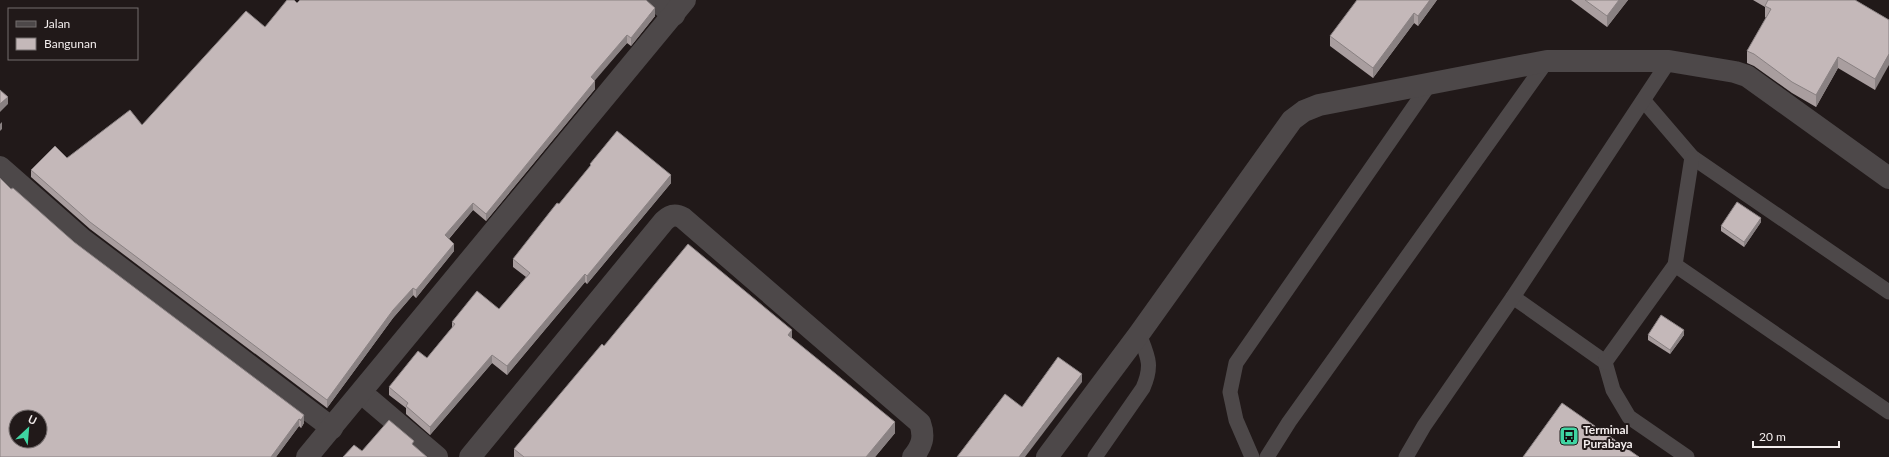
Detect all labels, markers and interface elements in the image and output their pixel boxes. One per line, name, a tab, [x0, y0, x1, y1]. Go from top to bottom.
legend	[8, 8, 138, 60]
text: Jalan	[44, 16, 70, 31]
text: Bangunan	[44, 36, 97, 51]
north arrow	[8, 409, 48, 449]
text: U	[26, 412, 39, 427]
place label: Terminal Purabaya	[1583, 422, 1633, 451]
scale bar	[1753, 423, 1839, 449]
bus stop icon: Terminal Purabaya	[1558, 425, 1580, 447]
text: 20 m	[1759, 429, 1786, 444]

